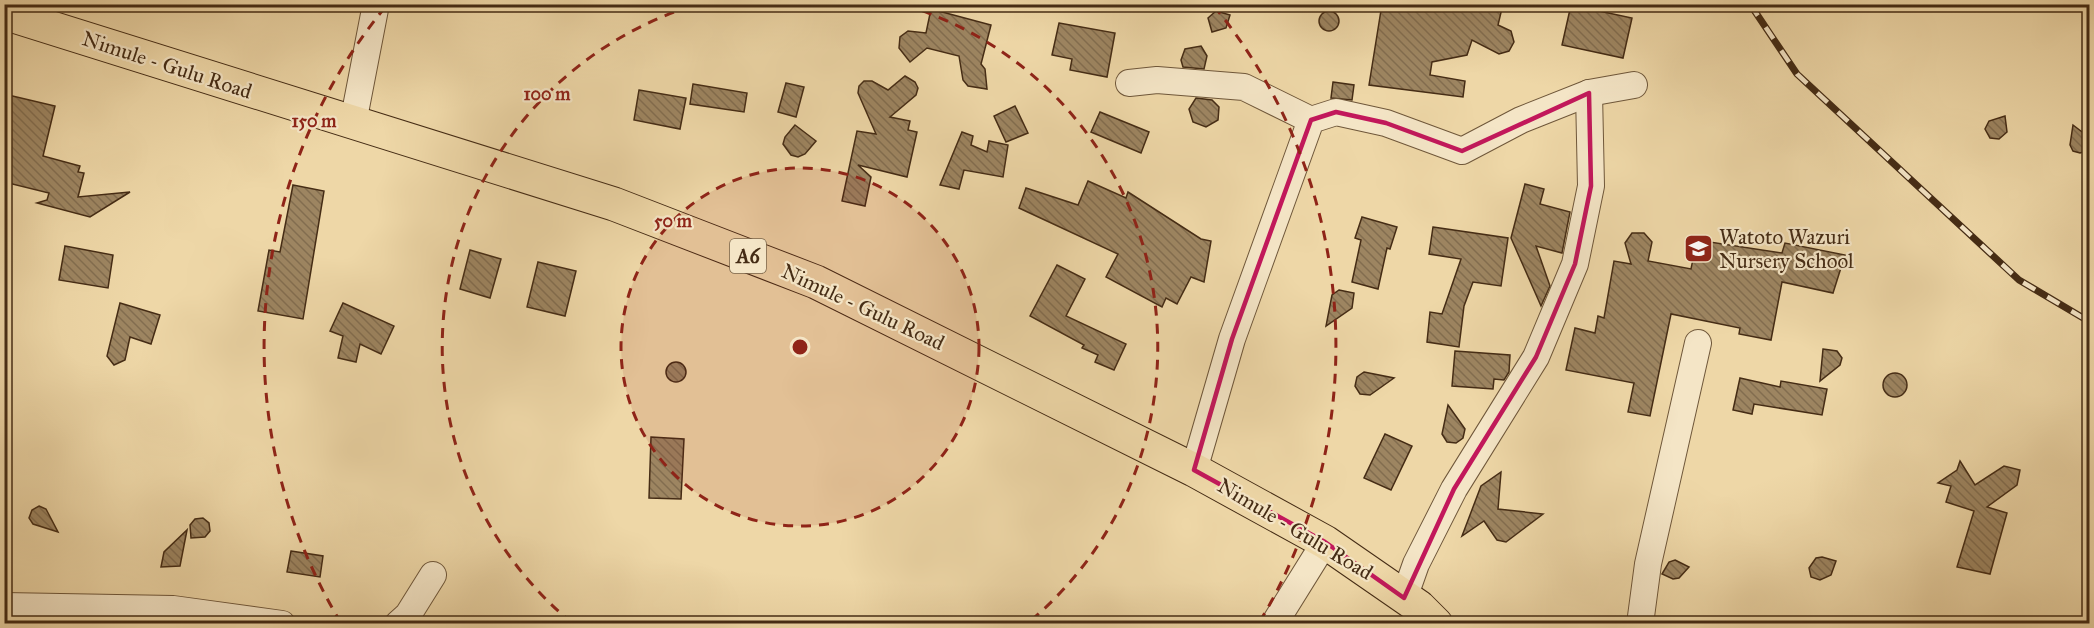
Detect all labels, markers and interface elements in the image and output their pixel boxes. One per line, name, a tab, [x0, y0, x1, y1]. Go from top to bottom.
street label: Nimule - Gulu Road	[79, 25, 256, 105]
text: 100 m	[524, 83, 571, 105]
text: 150 m	[292, 110, 337, 132]
text: 50 m	[654, 210, 693, 232]
place label: Watoto Wazuri Nursery School	[1719, 224, 1854, 274]
school or university icon: Watoto Wazuri Nursery School	[1682, 233, 1714, 265]
road number: A6	[730, 239, 766, 273]
street label: Nimule - Gulu Road	[777, 258, 949, 356]
centre of rings	[790, 337, 810, 357]
street label: Nimule - Gulu Road	[1213, 472, 1378, 586]

